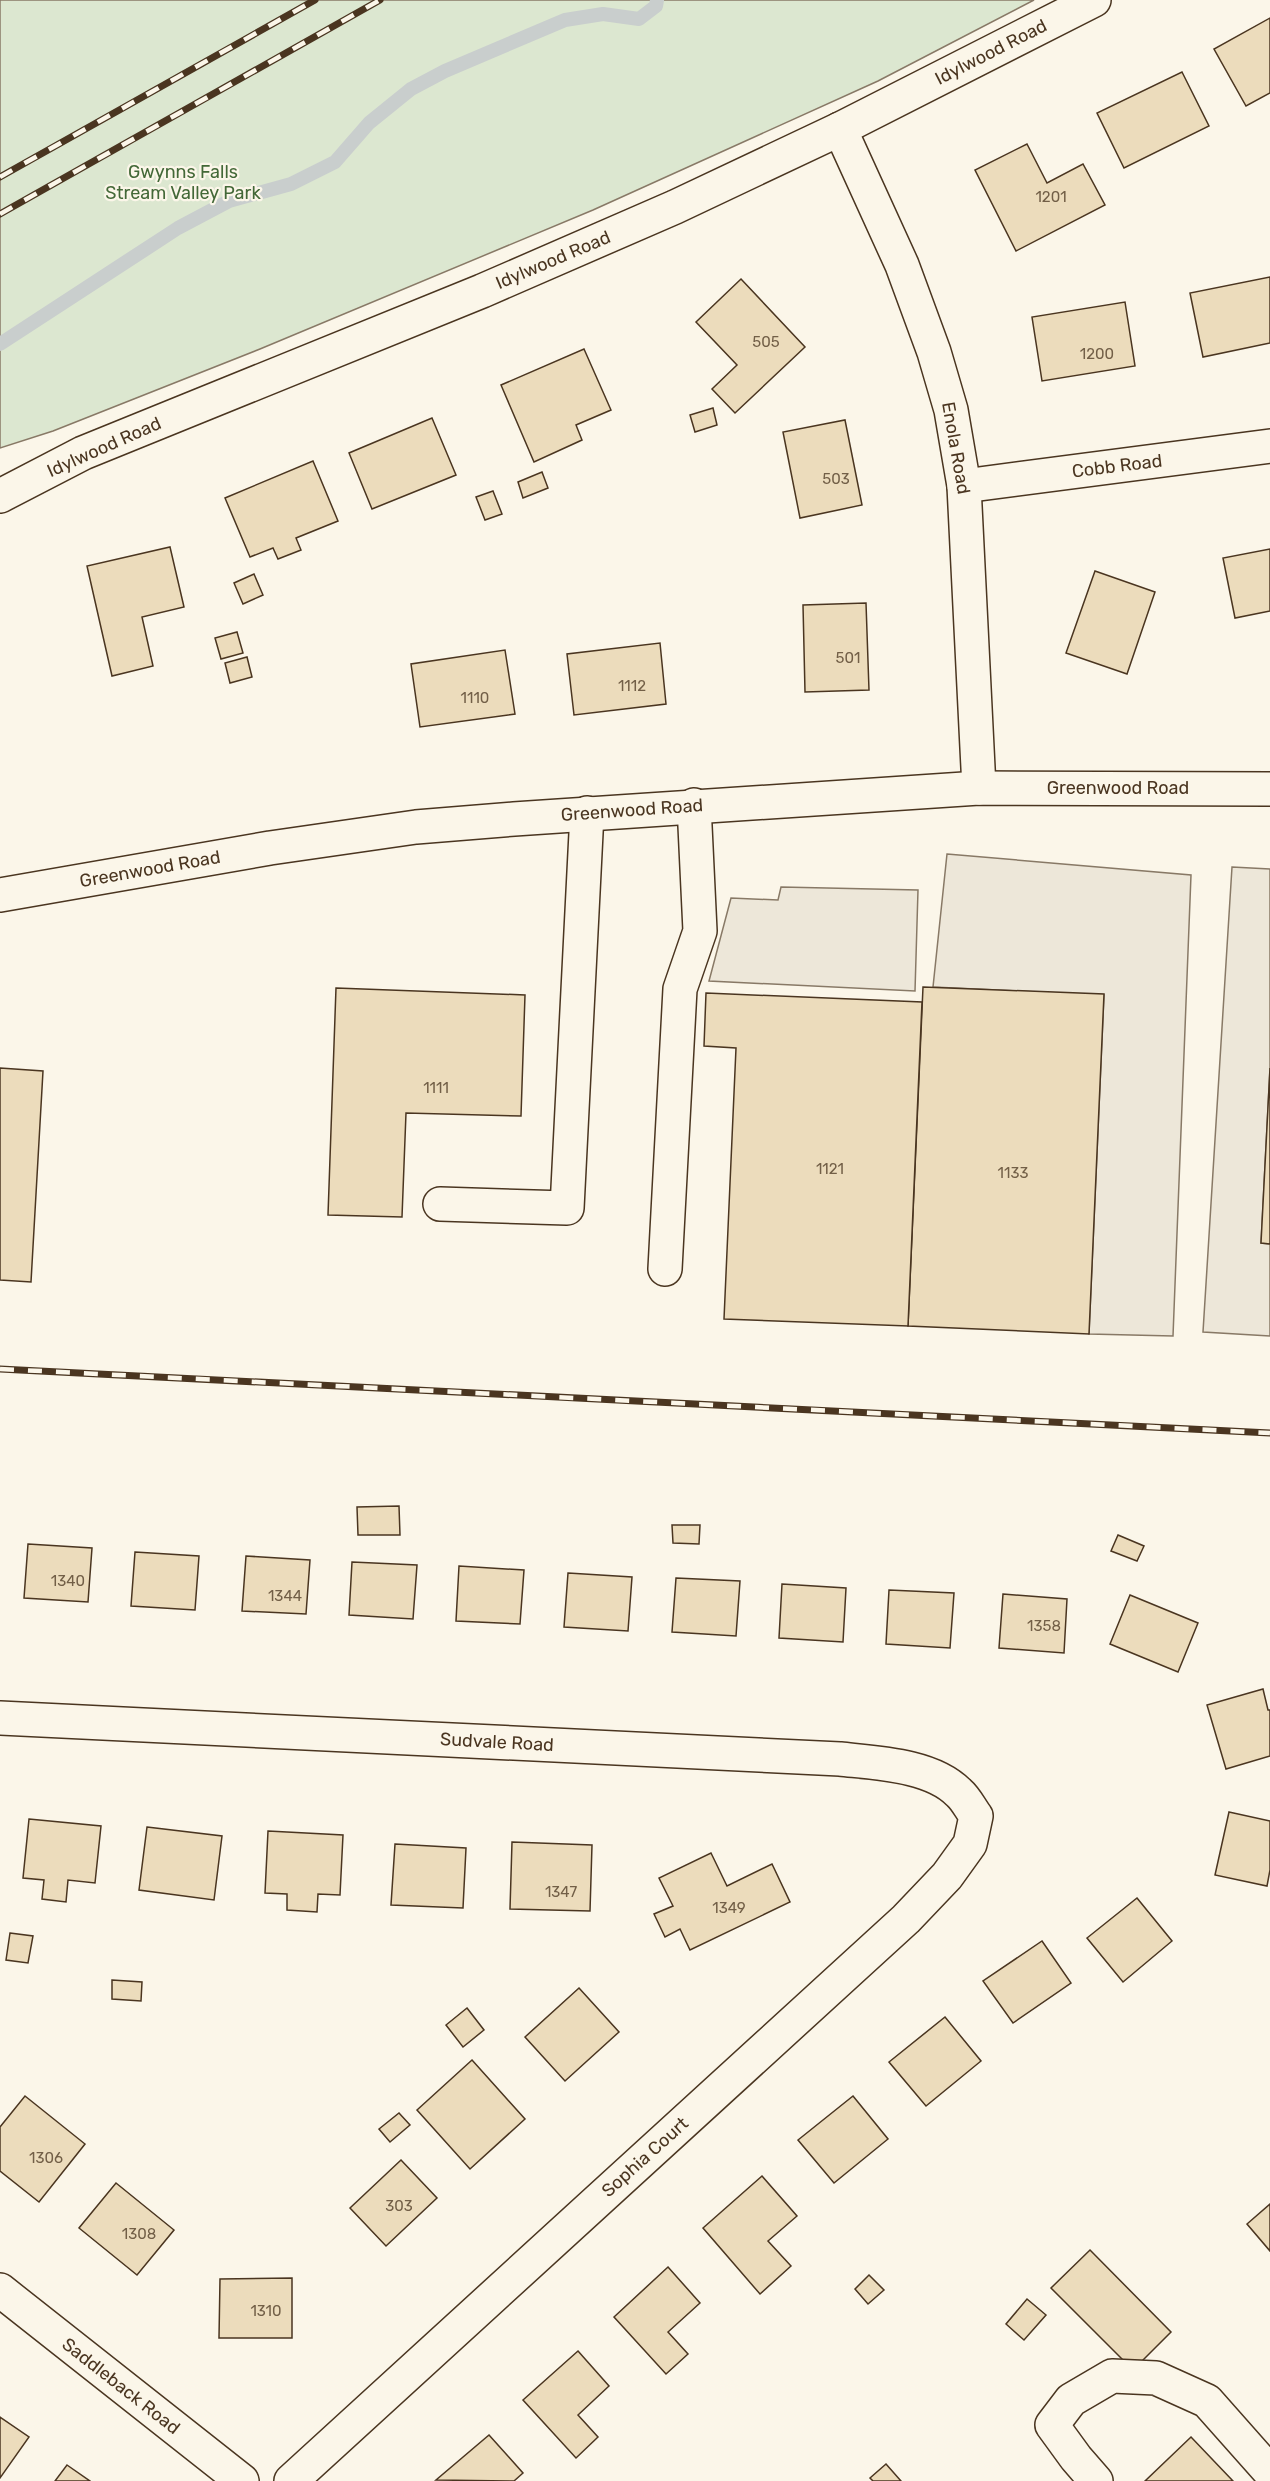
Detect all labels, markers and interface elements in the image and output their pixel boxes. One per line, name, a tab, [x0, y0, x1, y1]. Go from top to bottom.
street label: Idylwood Road	[931, 14, 1051, 90]
park label: Gwynns Falls Stream Valley Park	[105, 161, 261, 204]
house number: 1201	[1035, 188, 1067, 206]
street label: Idylwood Road	[492, 226, 614, 294]
house number: 505	[752, 333, 780, 351]
house number: 1200	[1080, 345, 1114, 363]
street label: Enola Road	[937, 400, 975, 496]
street label: Idylwood Road	[44, 412, 164, 482]
street label: Cobb Road	[1071, 450, 1163, 482]
house number: 503	[822, 470, 850, 488]
house number: 501	[836, 649, 860, 667]
house number: 1112	[618, 677, 646, 695]
house number: 1110	[461, 689, 489, 707]
street label: Greenwood Road	[1047, 777, 1189, 799]
street label: Greenwood Road	[560, 794, 704, 826]
street label: Greenwood Road	[78, 846, 222, 892]
house number: 1111	[423, 1079, 449, 1097]
house number: 1121	[816, 1160, 844, 1178]
house number: 1133	[998, 1164, 1028, 1182]
house number: 1340	[51, 1572, 85, 1590]
house number: 1344	[268, 1587, 302, 1605]
house number: 1358	[1027, 1617, 1061, 1635]
street label: Sudvale Road	[440, 1728, 554, 1756]
house number: 1347	[545, 1883, 577, 1901]
house number: 1349	[712, 1899, 746, 1917]
street label: Sophia Court	[597, 2112, 693, 2202]
house number: 1306	[29, 2149, 63, 2167]
house number: 303	[385, 2197, 413, 2215]
house number: 1308	[122, 2225, 156, 2243]
house number: 1310	[250, 2302, 282, 2320]
street label: Saddleback Road	[58, 2333, 184, 2439]

